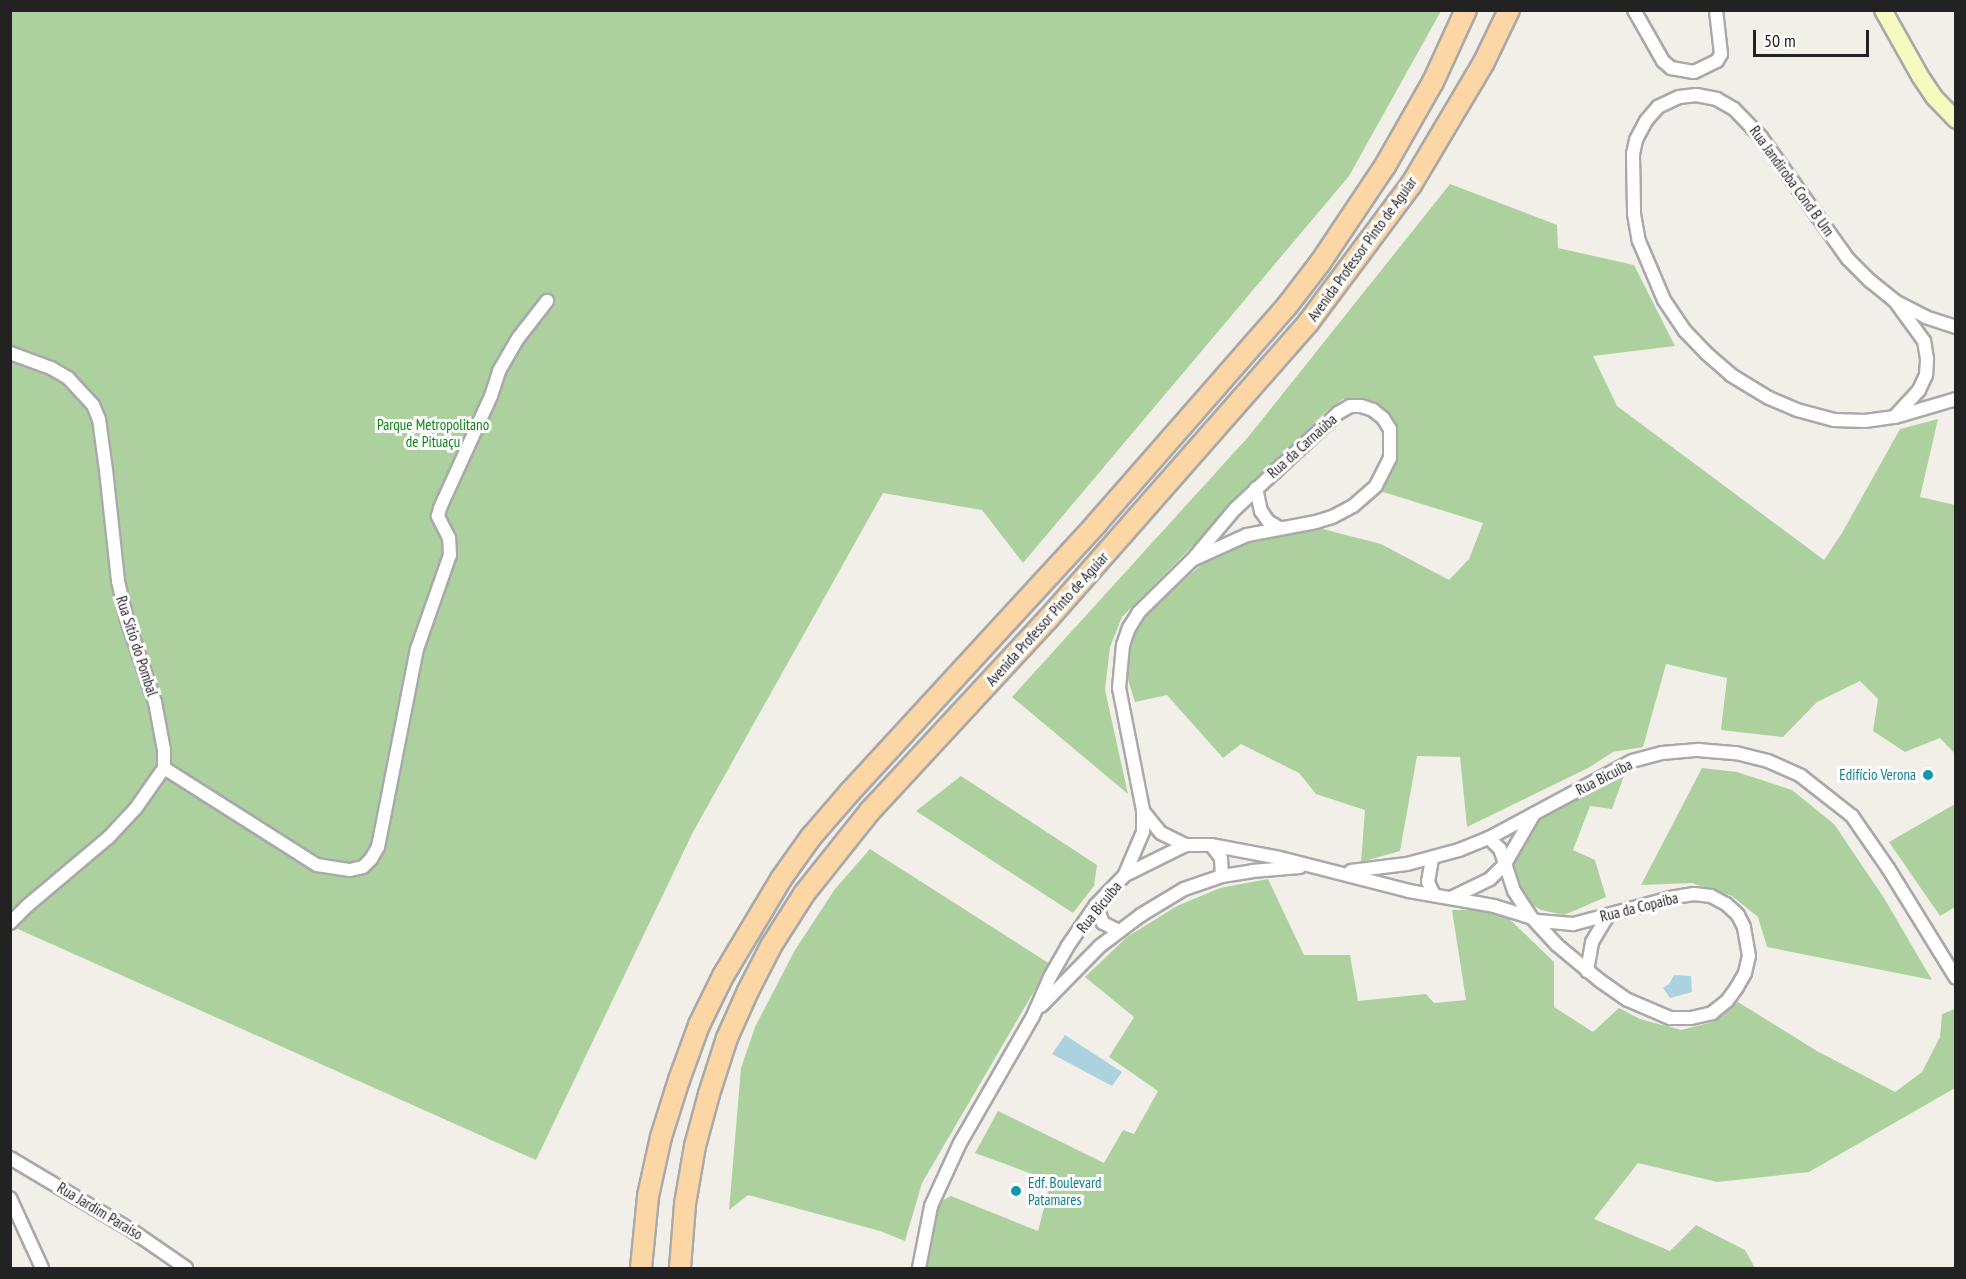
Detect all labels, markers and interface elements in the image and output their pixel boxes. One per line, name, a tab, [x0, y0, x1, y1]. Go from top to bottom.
scale bar	[1756, 18, 1872, 56]
text: 50 m	[1764, 29, 1796, 52]
street label: Rua Jandiroba Cond B Um	[1746, 122, 1838, 240]
street label: Avenida Professor Pinto de Aguiar	[1304, 173, 1420, 325]
street label: Rua da Carnaúba	[1264, 410, 1340, 482]
park label: Parque Metropolitano de Pituaçu	[377, 415, 489, 450]
street label: Avenida Professor Pinto de Aguiar	[982, 548, 1112, 690]
street label: Rua Sítio do Pombal	[112, 594, 162, 698]
street label: Rua Bicuíba	[1573, 755, 1635, 799]
place label: Edifício Verona	[1839, 766, 1916, 784]
marker: Edifício Verona	[1921, 768, 1935, 782]
street label: Rua Bicuíba	[1073, 878, 1125, 936]
street label: Rua da Copaíba	[1598, 889, 1680, 925]
place label: Edf. Boulevard Patamares	[1028, 1173, 1102, 1208]
street label: Rua Jardim Paraíso	[54, 1178, 146, 1244]
marker: Edf. Boulevard Patamares	[1009, 1184, 1023, 1198]

